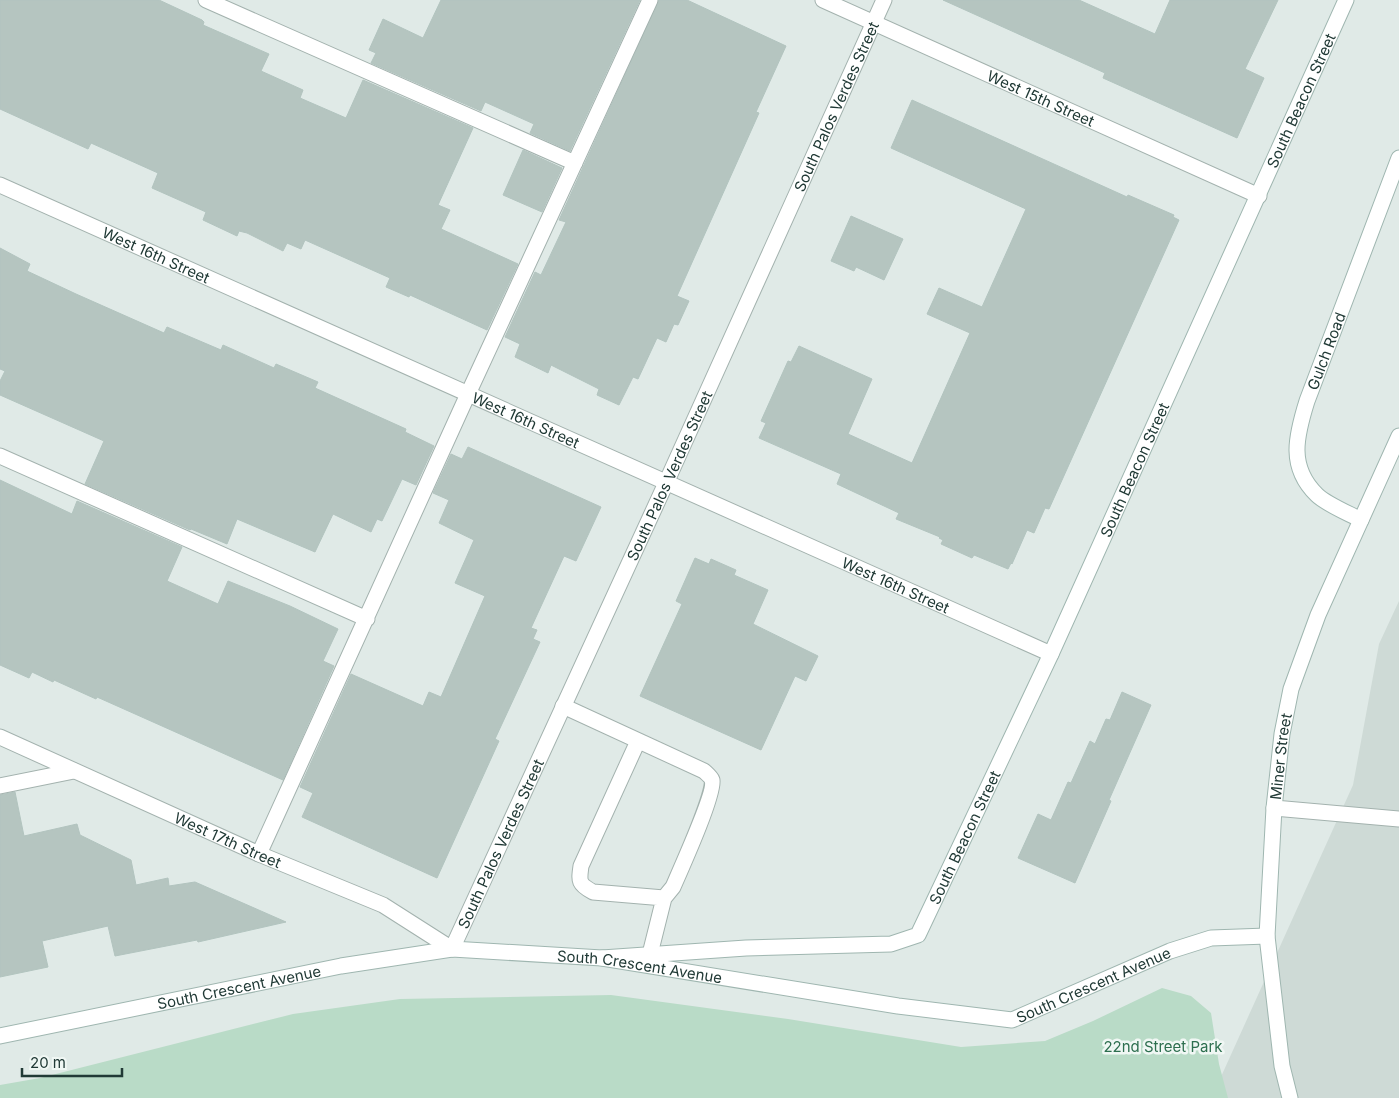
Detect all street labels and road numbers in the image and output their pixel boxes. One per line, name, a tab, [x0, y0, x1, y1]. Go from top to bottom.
street label: South Palos Verdes Street	[789, 18, 883, 194]
street label: South Beacon Street	[1262, 30, 1339, 171]
street label: West 15th Street	[984, 66, 1098, 130]
street label: West 16th Street	[99, 222, 213, 287]
street label: Gulch Road	[1303, 310, 1349, 393]
street label: West 16th Street	[469, 387, 583, 452]
street label: South Palos Verdes Street	[622, 388, 716, 563]
street label: South Beacon Street	[1096, 399, 1173, 540]
street label: West 16th Street	[839, 553, 953, 617]
street label: Miner Street	[1265, 711, 1295, 801]
street label: South Palos Verdes Street	[453, 756, 548, 931]
street label: South Beacon Street	[925, 767, 1004, 907]
street label: West 17th Street	[172, 808, 284, 872]
street label: South Crescent Avenue	[1013, 942, 1173, 1027]
street label: South Crescent Avenue	[557, 946, 724, 987]
street label: South Crescent Avenue	[155, 961, 323, 1013]

